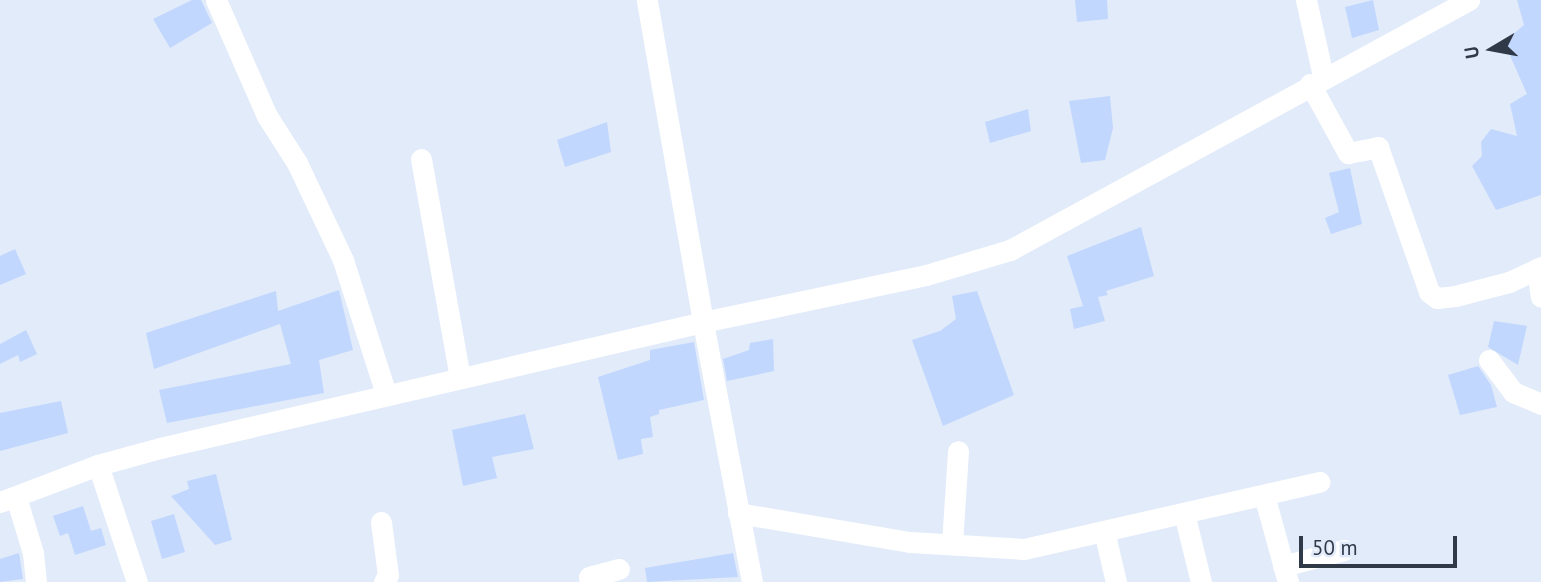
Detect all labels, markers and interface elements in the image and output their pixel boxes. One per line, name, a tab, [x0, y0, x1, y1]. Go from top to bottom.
north arrow	[1457, 14, 1527, 84]
text: U	[1458, 45, 1484, 61]
scale bar	[1303, 522, 1460, 566]
text: 50 m	[1312, 534, 1358, 561]

